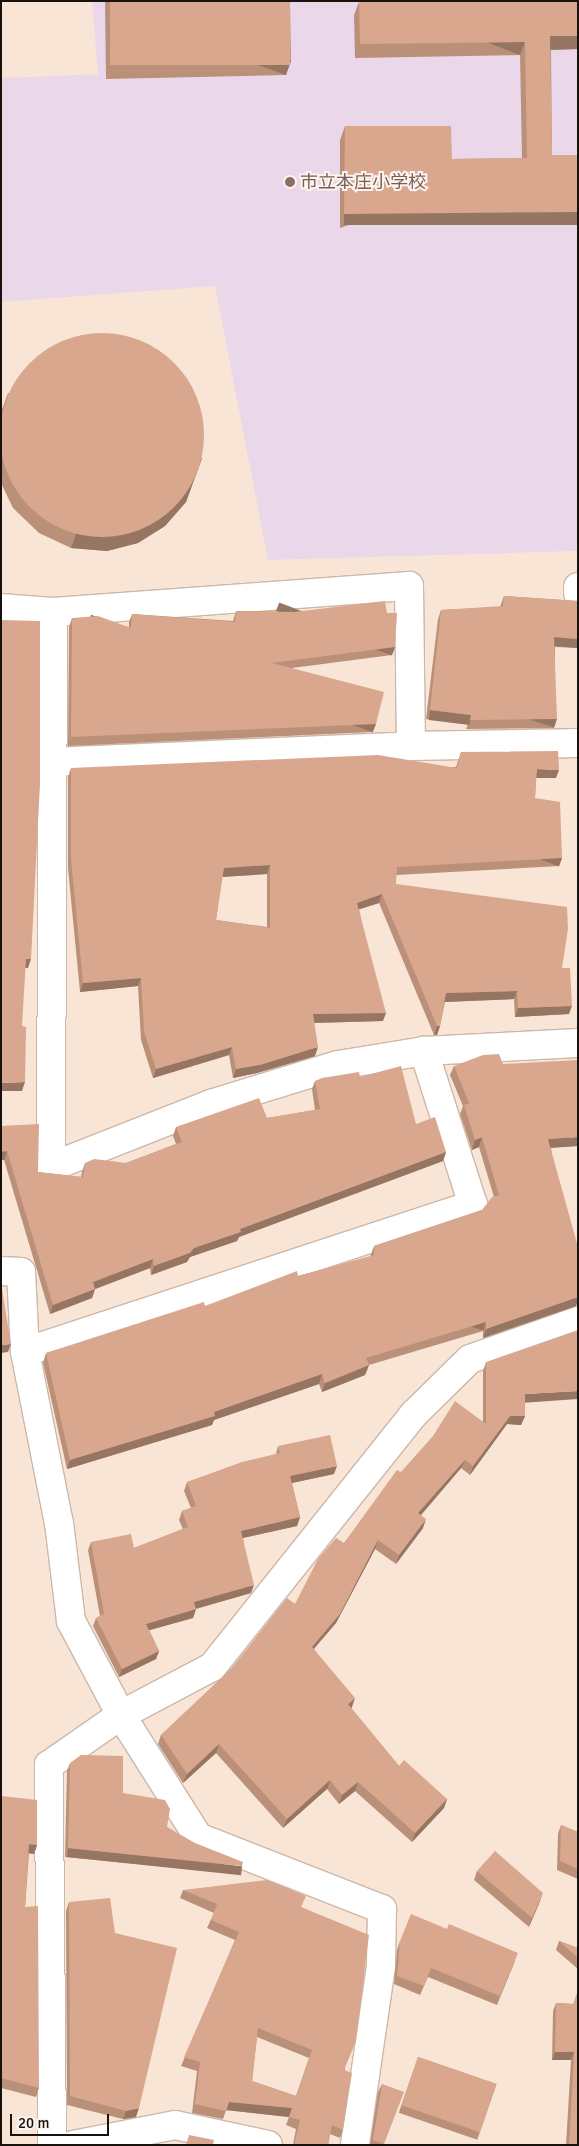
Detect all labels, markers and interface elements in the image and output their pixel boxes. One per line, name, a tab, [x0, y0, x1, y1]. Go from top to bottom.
place label: 市立本庄小学校	[300, 171, 426, 193]
marker: 市立本庄小学校	[284, 176, 296, 188]
scale bar	[12, 2104, 111, 2136]
text: 20 m	[18, 2114, 49, 2132]

